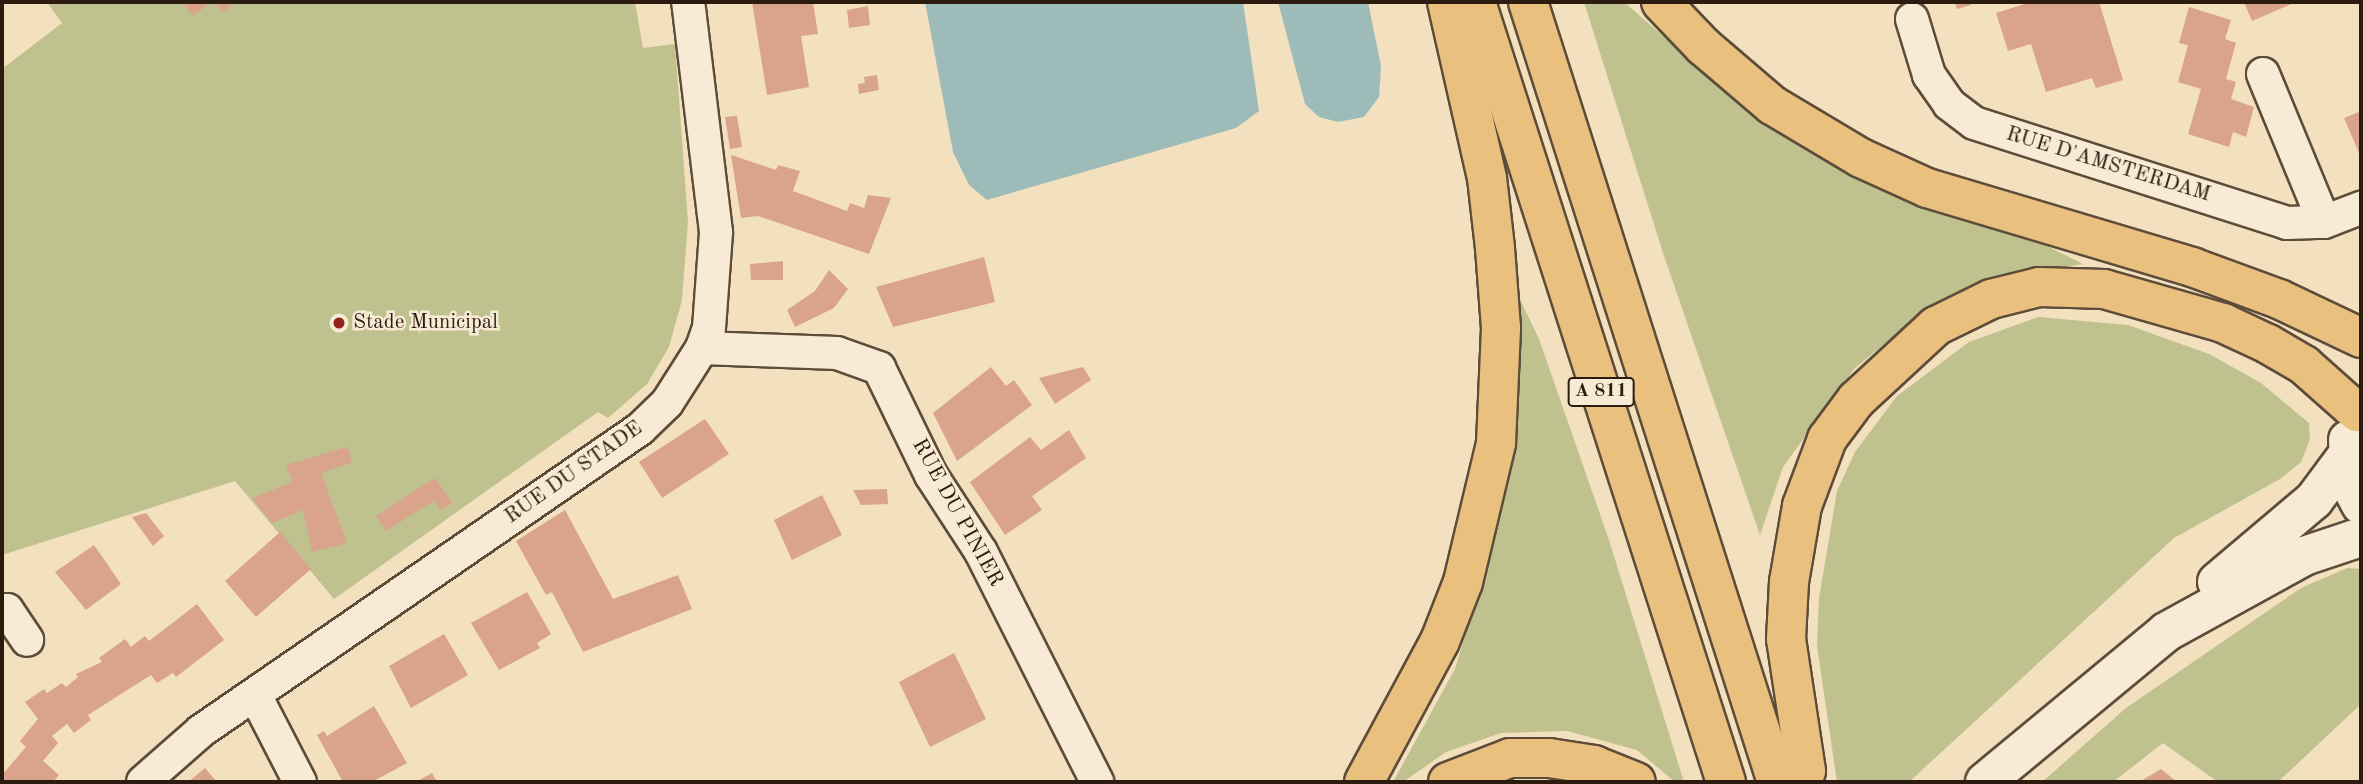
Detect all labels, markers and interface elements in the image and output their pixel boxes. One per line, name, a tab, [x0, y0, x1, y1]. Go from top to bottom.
street label: RUE D'AMSTERDAM	[2003, 122, 2213, 208]
place label: Stade Municipal	[353, 310, 498, 336]
marker: Stade Municipal	[331, 315, 347, 331]
road number: A 811	[1566, 376, 1636, 408]
street label: RUE DU STADE	[500, 416, 648, 530]
street label: RUE DU PINIER	[906, 435, 1008, 591]

